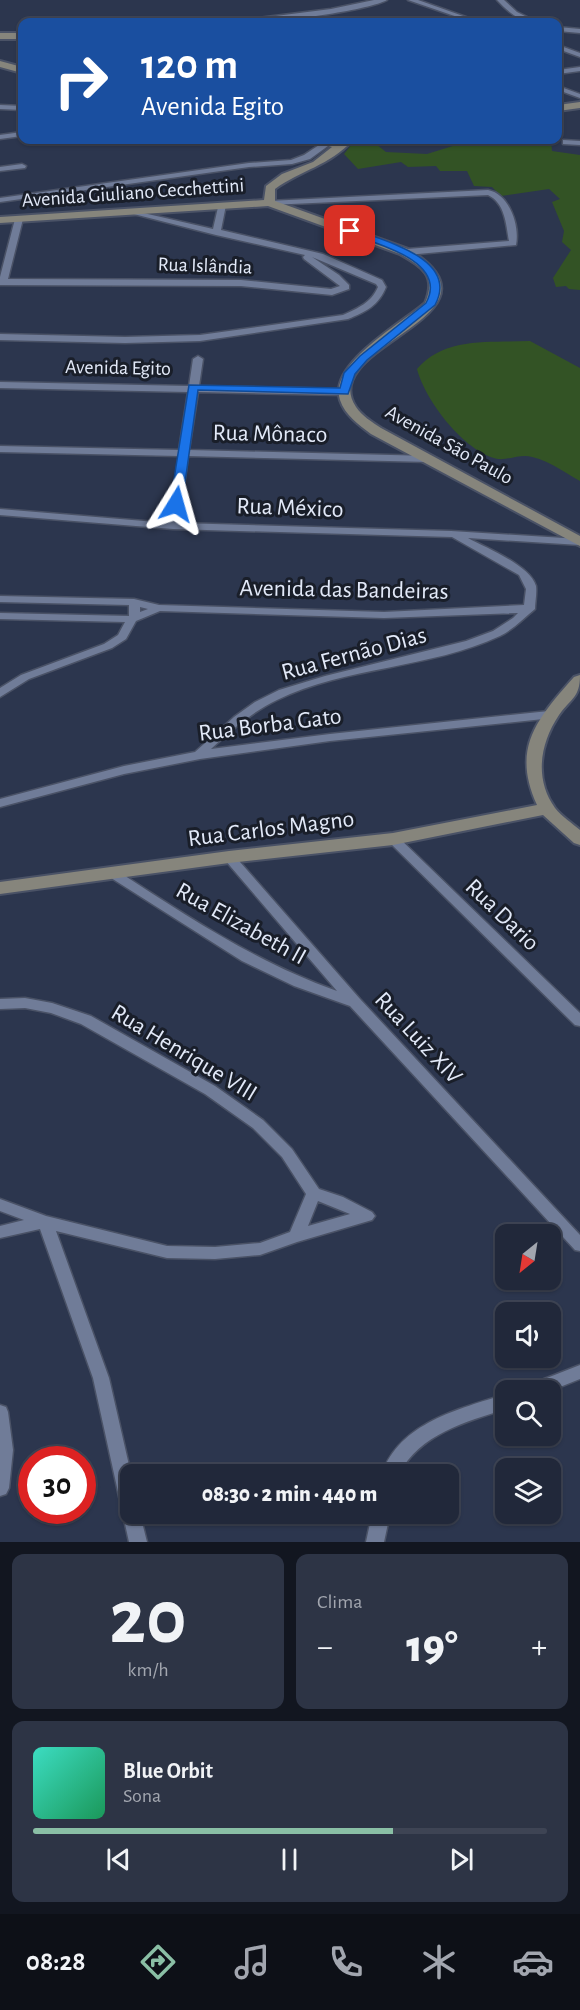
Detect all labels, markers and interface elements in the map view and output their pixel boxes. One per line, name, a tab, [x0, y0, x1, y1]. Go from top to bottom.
icon: right	[42, 42, 120, 120]
text: 120 m	[141, 44, 238, 86]
text: Avenida Egito	[141, 93, 284, 120]
street label: Avenida Giuliano Cecchettini	[21, 175, 245, 211]
pin	[324, 205, 375, 256]
icon: arrive	[333, 214, 366, 247]
street label: Rua Islândia	[157, 254, 253, 278]
street label: Avenida Egito	[65, 357, 171, 379]
street label: Avenida São Paulo	[382, 402, 516, 488]
street label: Rua Mônaco	[212, 421, 328, 447]
position arrow	[144, 472, 208, 536]
street label: Rua México	[236, 494, 344, 522]
street label: Avenida das Bandeiras	[239, 576, 449, 604]
street label: Rua Fernão Dias	[279, 623, 429, 685]
street label: Rua Borba Gato	[197, 704, 343, 746]
street label: Rua Carlos Magno	[186, 807, 356, 851]
street label: Rua Dario	[461, 874, 543, 956]
street label: Rua Elizabeth II	[172, 878, 310, 970]
street label: Rua Luiz XIV	[370, 987, 467, 1089]
street label: Rua Henrique VIII	[107, 1000, 261, 1106]
north arrow	[495, 1224, 561, 1290]
map controls	[495, 1224, 561, 1524]
button: sound	[495, 1302, 561, 1368]
button: search	[495, 1380, 561, 1446]
speed limit sign: 30	[18, 1446, 96, 1524]
button: layers	[495, 1458, 561, 1524]
text: 08:30 · 2 min · 440 m	[202, 1483, 377, 1505]
text: 20	[109, 1580, 187, 1658]
text: Clima	[317, 1592, 362, 1612]
text: 19°	[406, 1625, 458, 1670]
text: −	[317, 1631, 333, 1664]
text: +	[531, 1631, 547, 1664]
text: km/h	[127, 1660, 169, 1680]
text: Blue Orbit	[123, 1760, 213, 1782]
text: Sona	[123, 1786, 161, 1806]
icon: previous	[102, 1843, 135, 1876]
icon: pause	[273, 1843, 306, 1876]
icon: next	[445, 1843, 478, 1876]
icon: directions	[137, 1941, 179, 1983]
icon: music	[231, 1941, 273, 1983]
icon: phone	[325, 1941, 367, 1983]
icon: climate	[418, 1941, 460, 1983]
icon: car	[512, 1941, 554, 1983]
text: 08:28	[26, 1948, 85, 1975]

